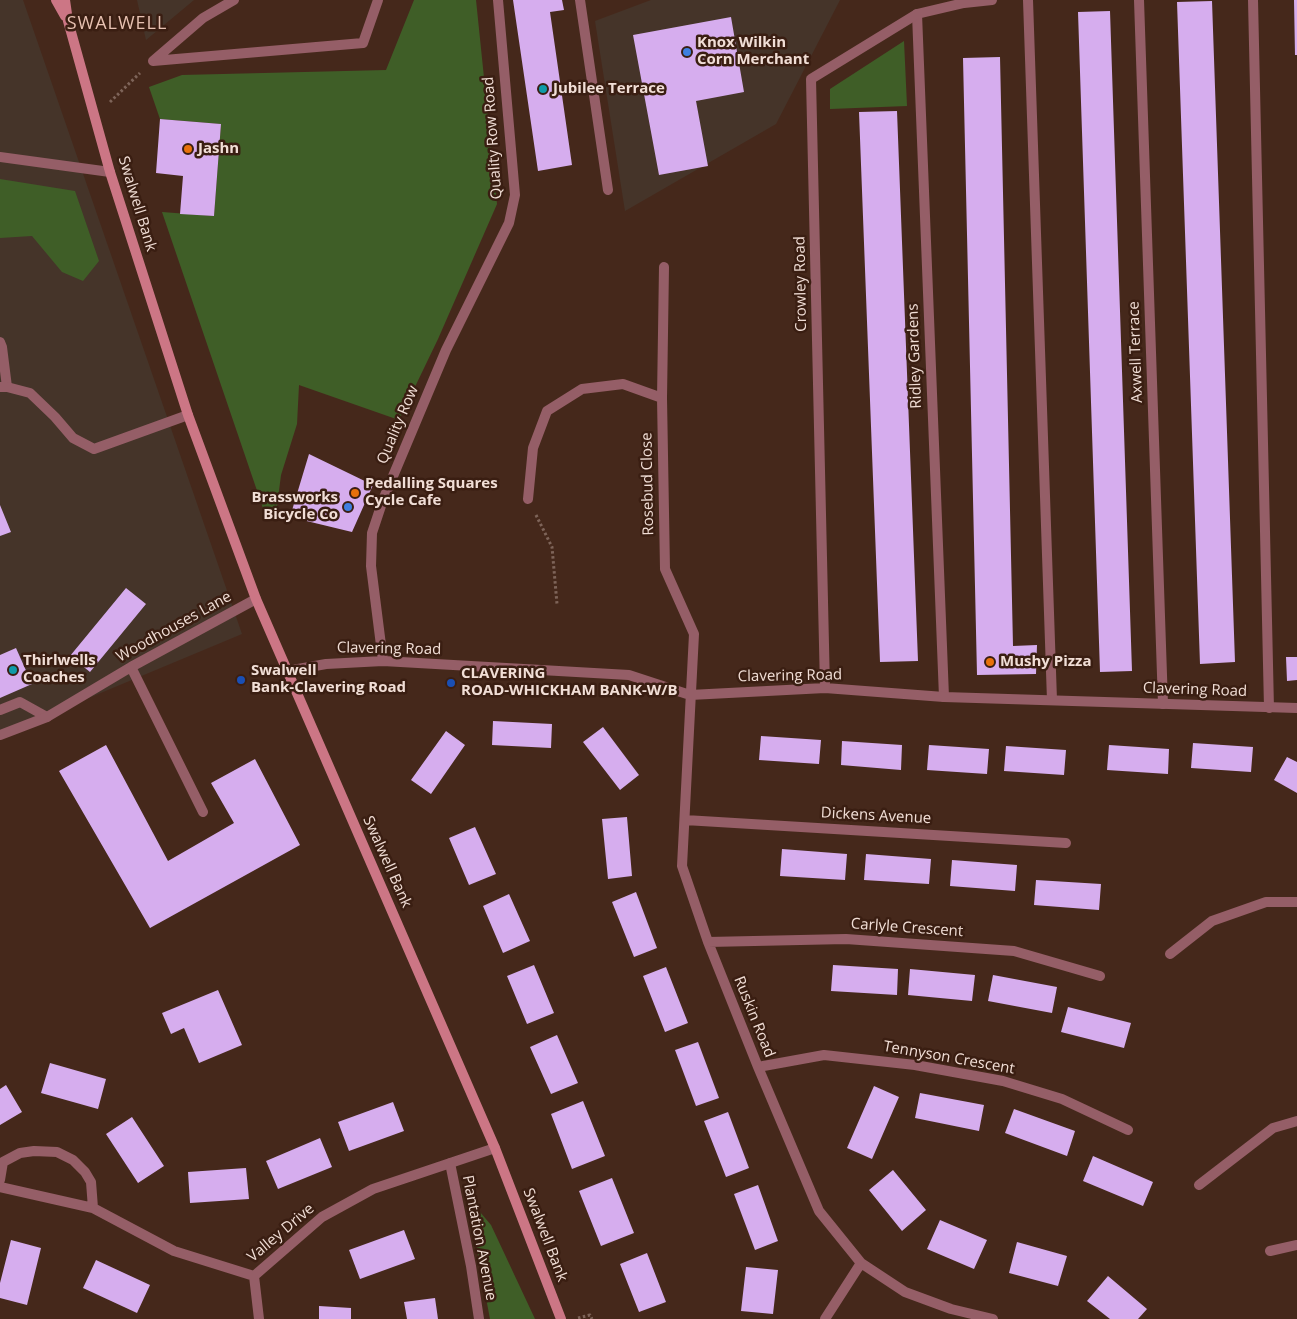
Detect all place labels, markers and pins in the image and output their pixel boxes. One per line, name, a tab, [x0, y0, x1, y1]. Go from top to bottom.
place label: Knox Wilkin Corn Merchant	[697, 34, 809, 69]
marker: Knox Wilkin Corn Merchant	[681, 46, 693, 58]
place label: Jubilee Terrace	[553, 80, 665, 98]
marker: Jubilee Terrace	[537, 83, 549, 95]
place label: Jashn	[198, 140, 239, 158]
marker: Jashn	[182, 143, 194, 155]
place label: Pedalling Squares Cycle Cafe	[365, 475, 498, 510]
marker: Pedalling Squares Cycle Cafe	[349, 487, 361, 499]
place label: Brassworks Bicycle Co	[251, 489, 338, 524]
marker: Brassworks Bicycle Co	[342, 501, 354, 513]
place label: Thirlwells Coaches	[23, 652, 96, 687]
place label: Mushy Pizza	[1000, 653, 1091, 671]
marker: Mushy Pizza	[984, 656, 996, 668]
place label: Swalwell Bank-Clavering Road	[251, 662, 406, 697]
marker: Thirlwells Coaches	[7, 664, 19, 676]
place label: CLAVERING ROAD-WHICKHAM BANK-W/B	[461, 665, 678, 700]
marker: Swalwell Bank-Clavering Road	[235, 674, 247, 686]
marker: CLAVERING ROAD-WHICKHAM BANK-W/B	[445, 677, 457, 689]

